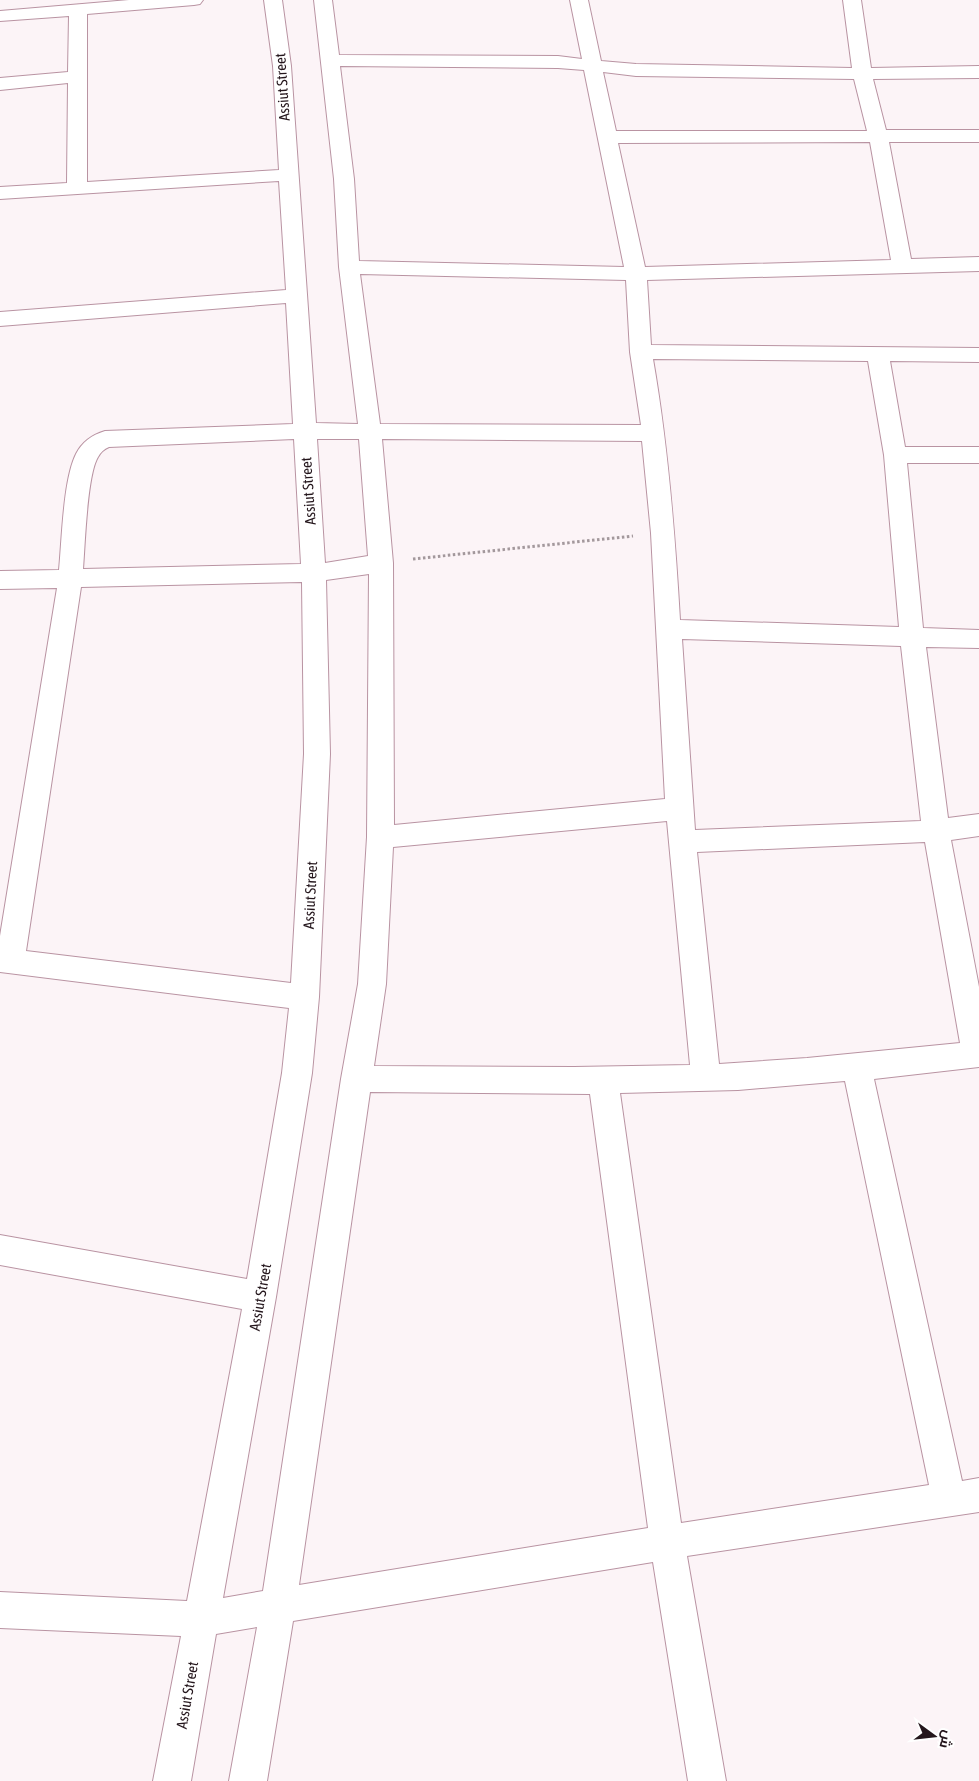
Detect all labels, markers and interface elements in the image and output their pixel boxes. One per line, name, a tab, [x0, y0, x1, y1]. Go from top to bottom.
street label: Assiut Street	[271, 53, 293, 121]
street label: Assiut Street	[297, 457, 319, 525]
street label: Assiut Street	[300, 861, 320, 929]
street label: Assiut Street	[246, 1262, 274, 1332]
street label: Assiut Street	[173, 1660, 201, 1730]
north arrow	[909, 1711, 959, 1761]
text: ش	[936, 1728, 957, 1750]

